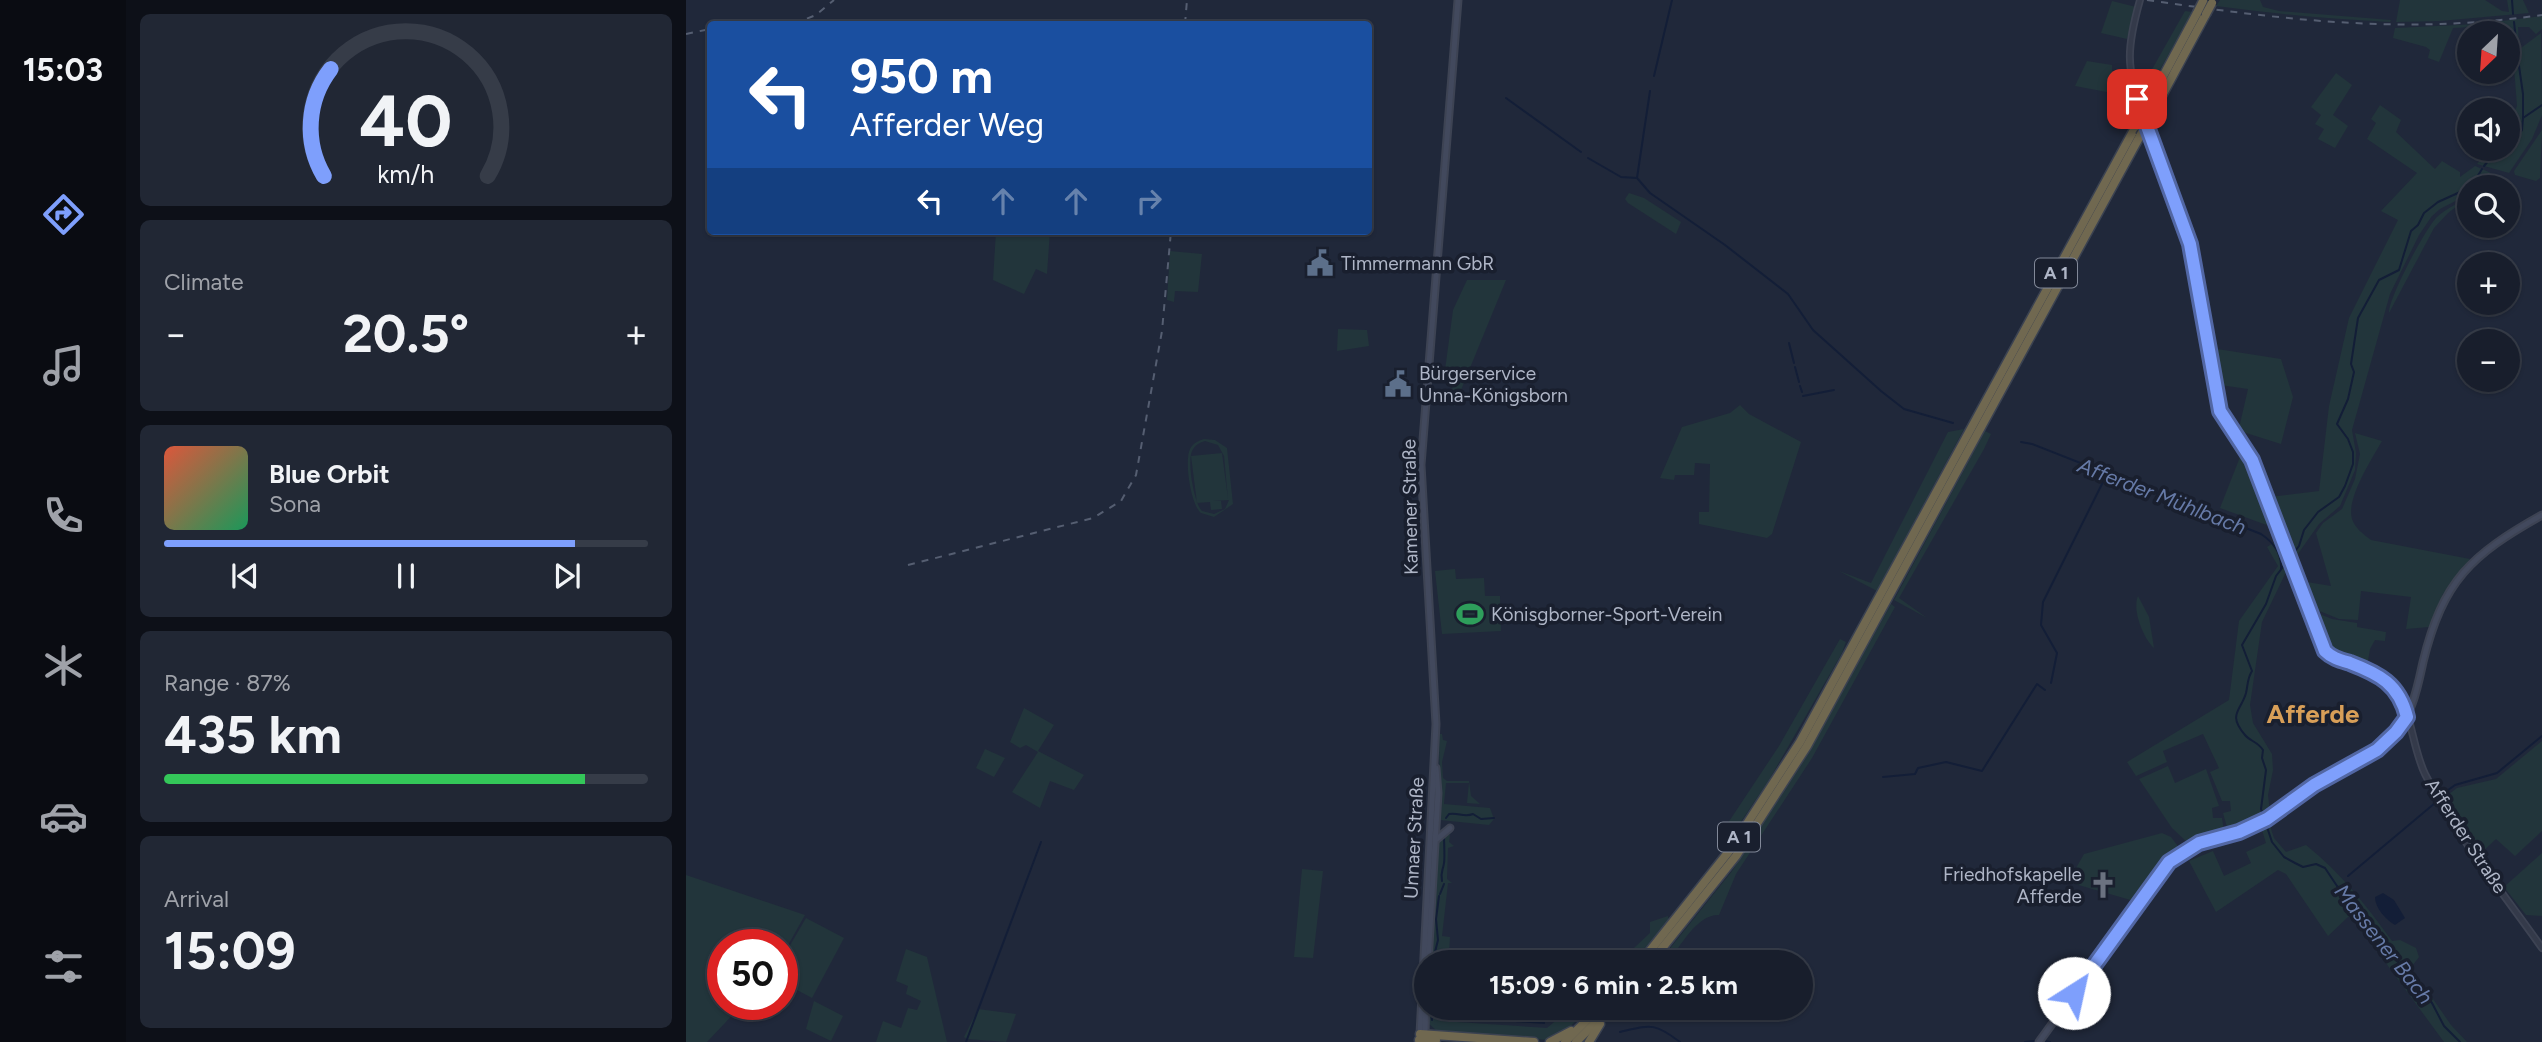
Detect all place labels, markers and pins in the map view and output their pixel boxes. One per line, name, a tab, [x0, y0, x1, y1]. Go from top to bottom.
pin	[2107, 69, 2167, 129]
public building icon: Timmermann GbR	[1305, 248, 1335, 278]
place label: Timmermann GbR	[1341, 252, 1494, 275]
place label: Bürgerservice Unna-Königsborn	[1419, 362, 1568, 407]
public building icon: Bürgerservice Unna-Königsborn	[1383, 369, 1413, 399]
sports icon: Könisgborner-Sport-Verein	[1455, 599, 1485, 629]
place label: Könisgborner-Sport-Verein	[1491, 603, 1722, 626]
place label: Friedhofskapelle Afferde	[1943, 863, 2082, 908]
church icon: Friedhofskapelle Afferde	[2088, 870, 2118, 900]

